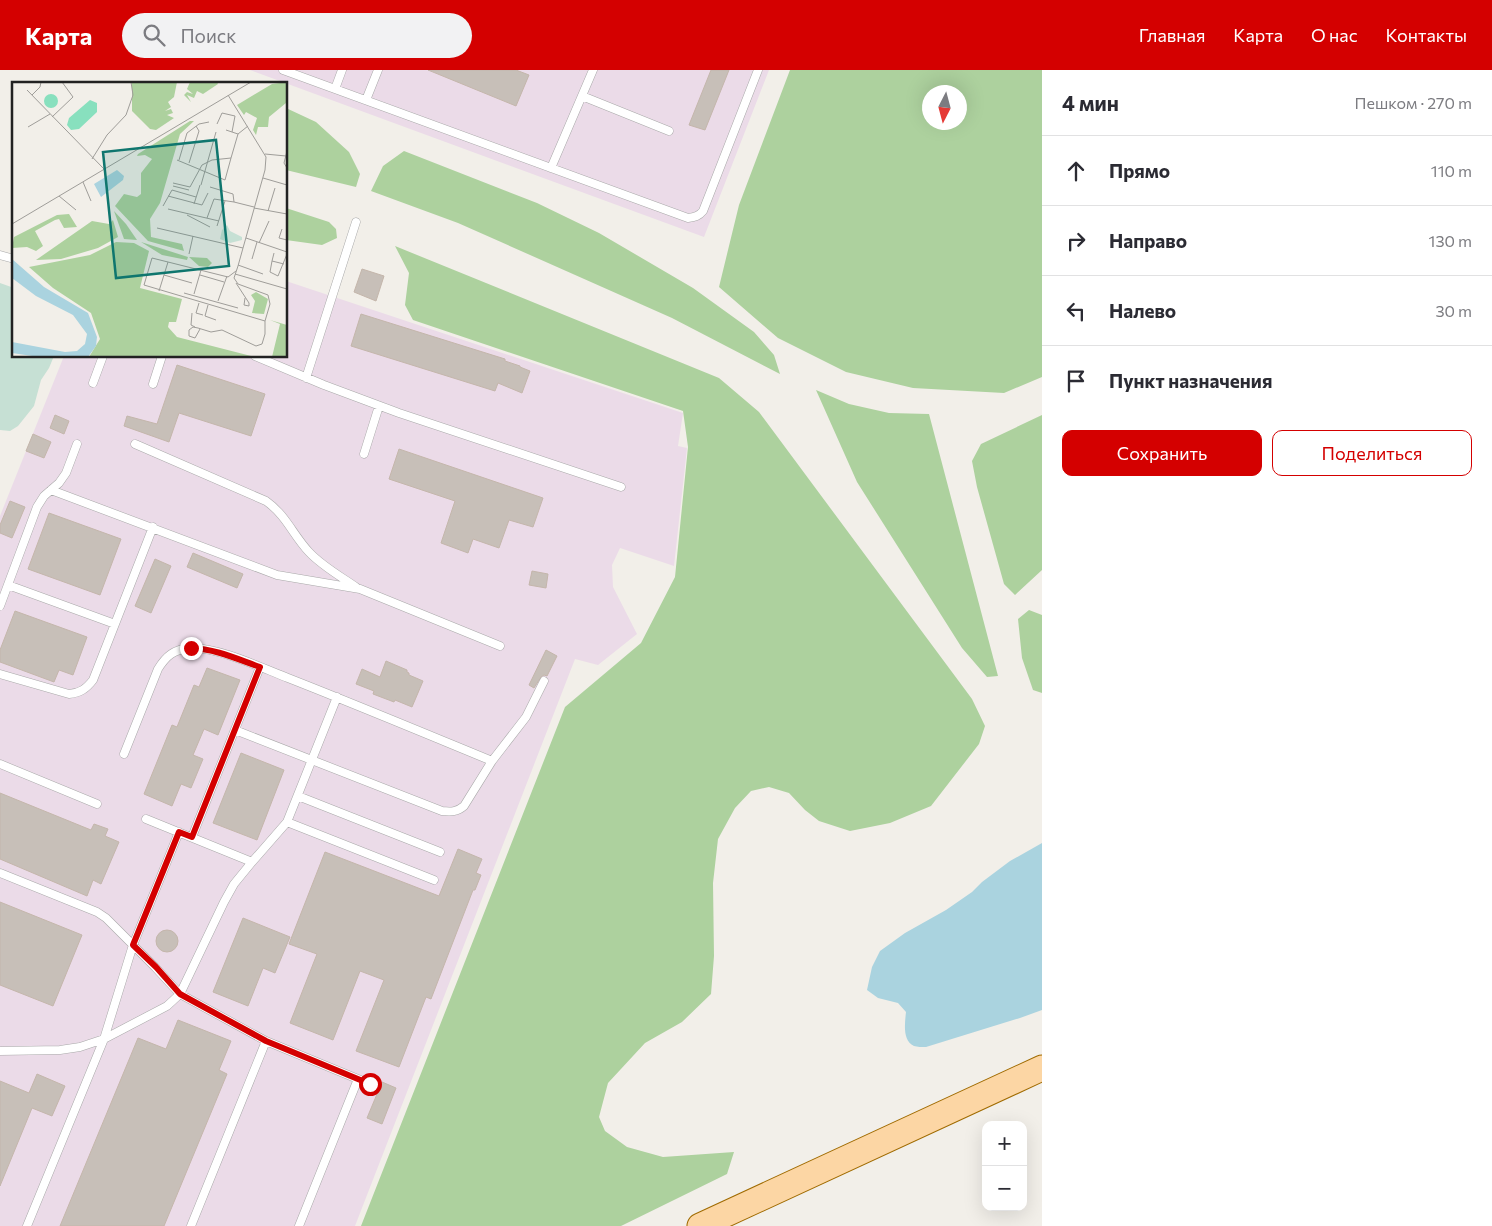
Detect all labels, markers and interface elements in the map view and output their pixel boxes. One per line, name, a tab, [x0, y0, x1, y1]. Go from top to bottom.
search box	[122, 13, 472, 58]
text: Карта	[25, 21, 92, 50]
icon: search	[140, 21, 168, 49]
text: Поиск	[180, 24, 236, 47]
text: Главная	[1139, 24, 1205, 46]
text: Карта	[1233, 24, 1283, 46]
text: О нас	[1311, 24, 1358, 46]
text: Контакты	[1386, 24, 1467, 46]
inset map	[12, 82, 288, 358]
north arrow	[922, 85, 967, 130]
text: 4 мин	[1062, 90, 1119, 115]
text: Пешком · 270 m	[1355, 93, 1472, 112]
icon: ahead	[1062, 157, 1090, 185]
text: Прямо	[1109, 159, 1170, 182]
text: 110 m	[1431, 161, 1472, 180]
icon: right	[1062, 227, 1090, 255]
text: Направо	[1109, 229, 1187, 252]
text: 130 m	[1429, 231, 1472, 250]
icon: left	[1062, 297, 1090, 325]
text: Налево	[1109, 299, 1176, 322]
text: 30 m	[1435, 301, 1472, 320]
icon: arrive	[1062, 367, 1090, 395]
text: Пункт назначения	[1109, 369, 1272, 392]
button: Сохранить	[1062, 430, 1262, 476]
button: Поделиться	[1272, 430, 1472, 476]
route end	[180, 637, 203, 660]
route start	[359, 1073, 382, 1096]
map controls	[982, 1121, 1027, 1211]
button: +	[982, 1121, 1027, 1166]
button: −	[982, 1166, 1027, 1211]

